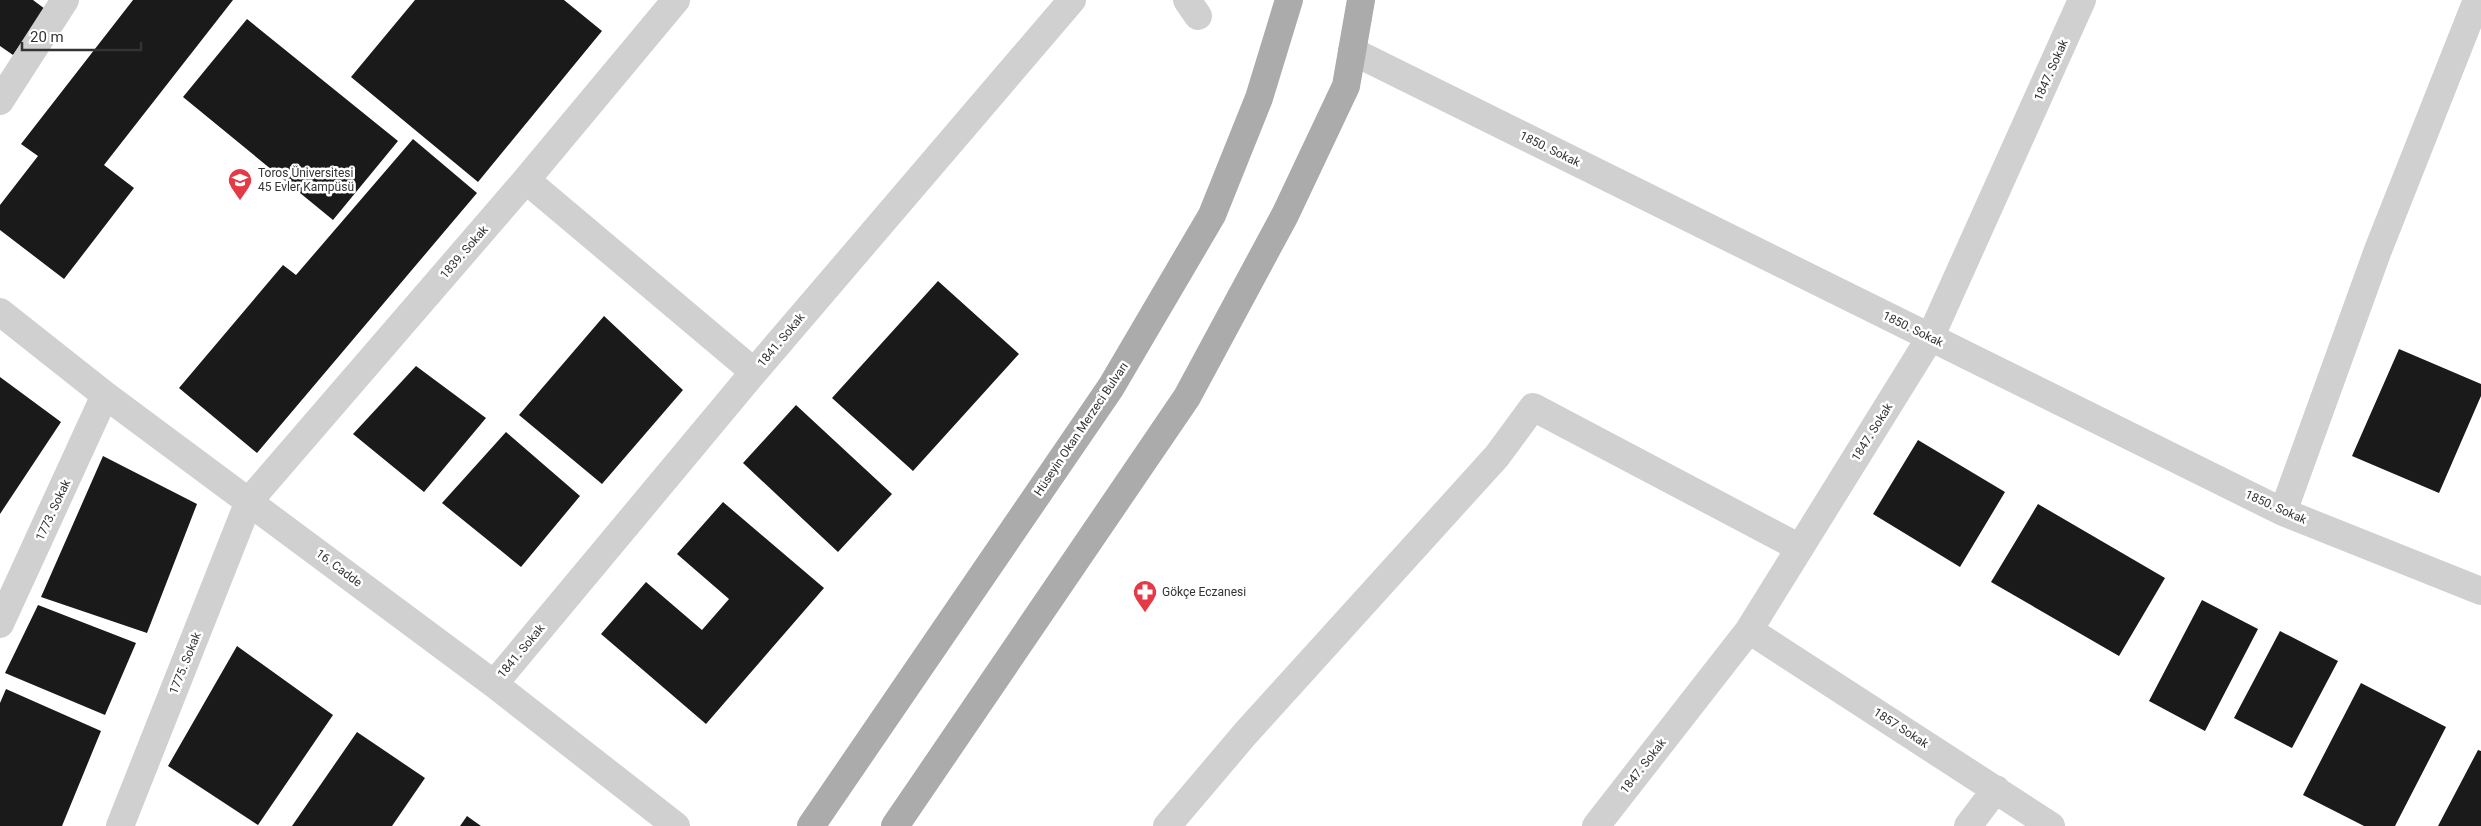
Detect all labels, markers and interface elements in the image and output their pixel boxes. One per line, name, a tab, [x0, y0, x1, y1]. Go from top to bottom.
scale bar	[22, 20, 141, 52]
text: 20 m	[30, 28, 64, 46]
street label: 1847. Sokak	[2031, 36, 2071, 103]
street label: 1850. Sokak	[1517, 128, 1583, 170]
place label: Toros Üniversitesi 45 Evler Kampüsü	[258, 165, 354, 194]
school or university icon: Toros Üniversitesi 45 Evler Kampüsü	[227, 167, 253, 201]
street label: 1839. Sokak	[437, 222, 491, 281]
street label: 1850. Sokak	[1880, 308, 1946, 350]
street label: 1841. Sokak	[754, 310, 808, 370]
street label: Hüseyin Okan Merzeci Bulvarı	[1031, 360, 1131, 498]
street label: 1847. Sokak	[1849, 400, 1896, 464]
street label: 1773. Sokak	[33, 476, 74, 543]
street label: 1850. Sokak	[2243, 487, 2310, 527]
street label: 16. Cadde	[313, 546, 365, 590]
pharmacy icon: Gökçe Eczanesi	[1132, 579, 1158, 613]
place label: Gökçe Eczanesi	[1162, 585, 1246, 599]
street label: 1841. Sokak	[494, 621, 548, 681]
street label: 1775. Sokak	[166, 629, 204, 696]
street label: 1857 Sokak	[1871, 705, 1932, 751]
street label: 1847. Sokak	[1617, 735, 1669, 796]

